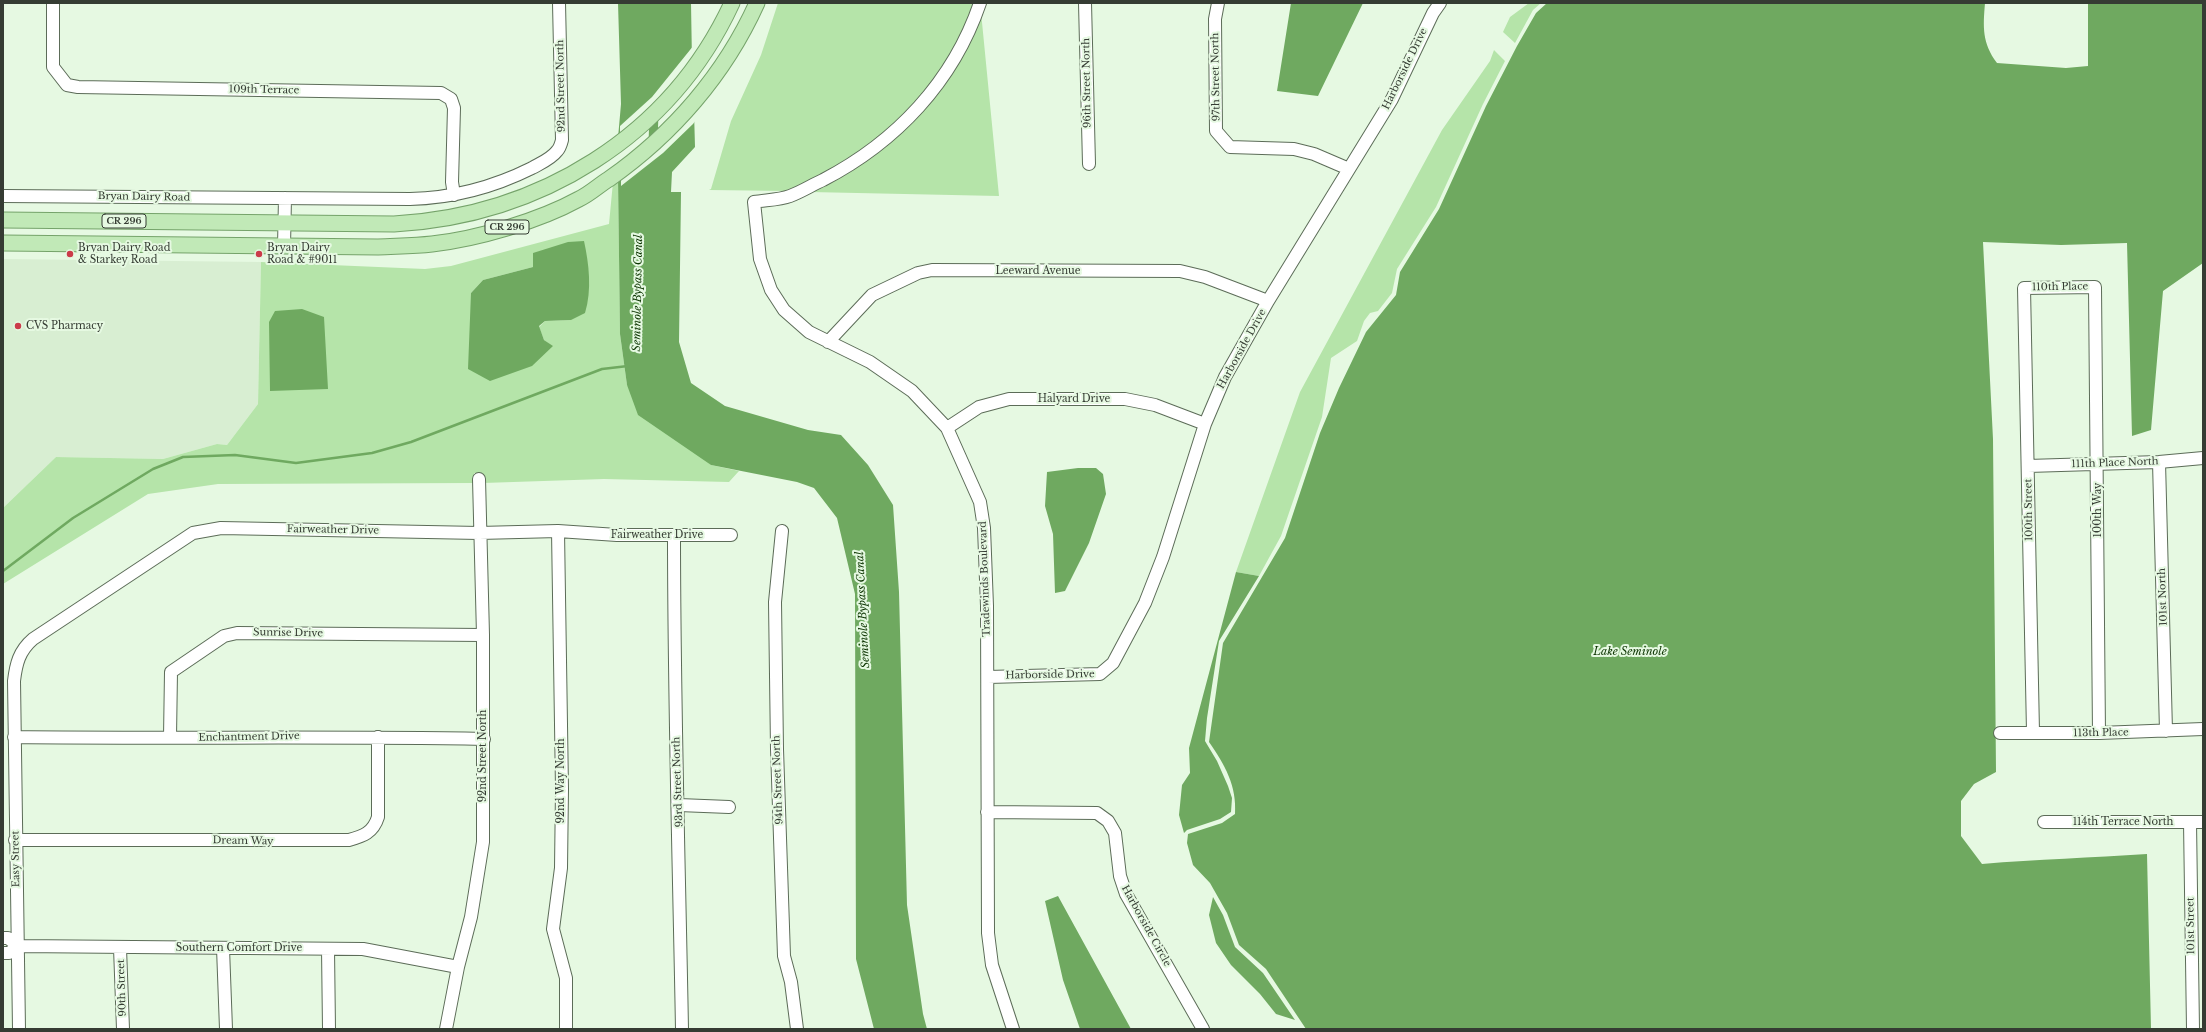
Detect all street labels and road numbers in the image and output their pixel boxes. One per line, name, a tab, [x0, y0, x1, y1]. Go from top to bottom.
street label: Harborside Drive	[1380, 26, 1430, 112]
street label: 97th Street North	[1209, 33, 1223, 121]
street label: 96th Street North	[1080, 38, 1094, 128]
street label: 92nd Street North	[554, 40, 568, 132]
street label: 109th Terrace	[229, 83, 299, 97]
street label: Bryan Dairy Road	[98, 190, 190, 204]
road number: CR 296	[102, 214, 146, 228]
road number: CR 296	[485, 220, 529, 234]
street label: Leeward Avenue	[996, 265, 1080, 277]
street label: 110th Place	[2032, 281, 2088, 293]
street label: Harborside Drive	[1215, 307, 1269, 391]
street label: Halyard Drive	[1038, 393, 1110, 405]
street label: 111th Place North	[2071, 455, 2159, 471]
street label: 100th Street	[2022, 479, 2036, 541]
street label: 100th Way	[2092, 483, 2104, 537]
street label: Tradewinds Boulevard	[977, 521, 993, 637]
street label: Fairweather Drive	[287, 523, 379, 537]
street label: Fairweather Drive	[611, 529, 703, 541]
street label: 101st North	[2156, 568, 2170, 626]
street label: Sunrise Drive	[253, 626, 323, 640]
street label: Harborside Drive	[1005, 668, 1095, 682]
street label: 92nd Street North	[477, 710, 489, 802]
street label: 113th Place	[2073, 727, 2129, 739]
street label: Enchantment Drive	[198, 730, 300, 744]
street label: 94th Street North	[770, 735, 786, 825]
street label: 93rd Street North	[670, 737, 686, 827]
street label: 92nd Way North	[555, 738, 567, 824]
street label: 114th Terrace North	[2073, 816, 2173, 828]
street label: Easy Street	[10, 831, 22, 887]
street label: Dream Way	[212, 834, 274, 848]
street label: Harborside Circle	[1119, 883, 1173, 969]
street label: 101st Street	[2185, 897, 2197, 955]
street label: Southern Comfort Drive	[176, 942, 302, 954]
street label: 90th Street	[115, 959, 129, 1017]

